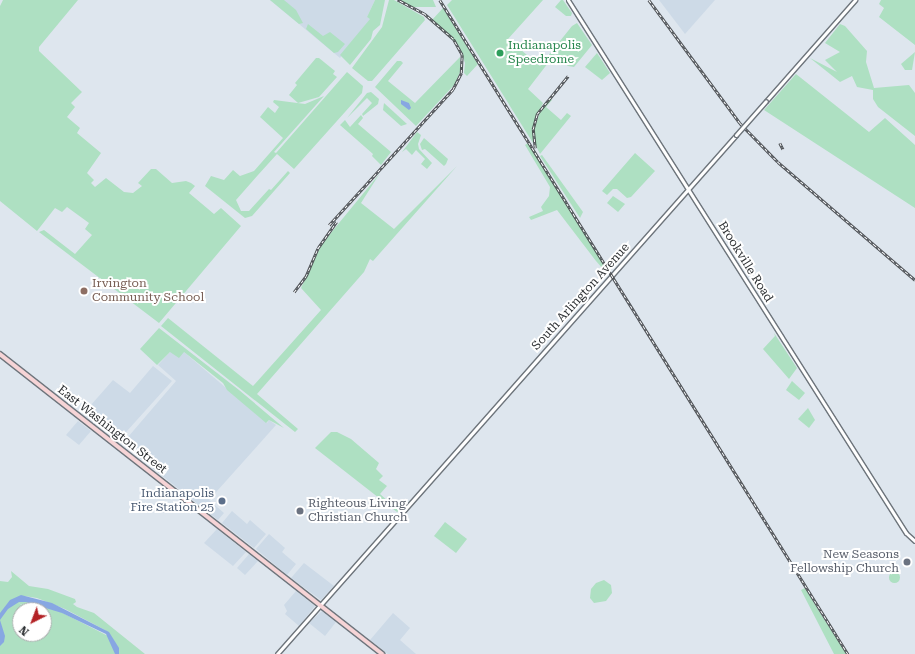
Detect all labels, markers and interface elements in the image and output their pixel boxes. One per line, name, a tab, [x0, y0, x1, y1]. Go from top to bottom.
place label: Indianapolis Speedrome	[508, 39, 581, 67]
marker: Indianapolis Speedrome	[495, 48, 505, 58]
street label: Brookville Road	[714, 219, 776, 305]
street label: South Arlington Avenue	[529, 241, 633, 353]
place label: Irvington Community School	[92, 277, 204, 305]
marker: Irvington Community School	[79, 286, 89, 296]
street label: East Washington Street	[55, 383, 169, 477]
place label: Indianapolis Fire Station 25	[130, 487, 214, 515]
marker: Indianapolis Fire Station 25	[217, 496, 227, 506]
place label: Righteous Living Christian Church	[308, 497, 407, 525]
marker: Righteous Living Christian Church	[295, 506, 305, 516]
place label: New Seasons Fellowship Church	[790, 548, 899, 576]
marker: New Seasons Fellowship Church	[902, 557, 912, 567]
north arrow	[12, 602, 52, 642]
text: N	[17, 623, 32, 638]

